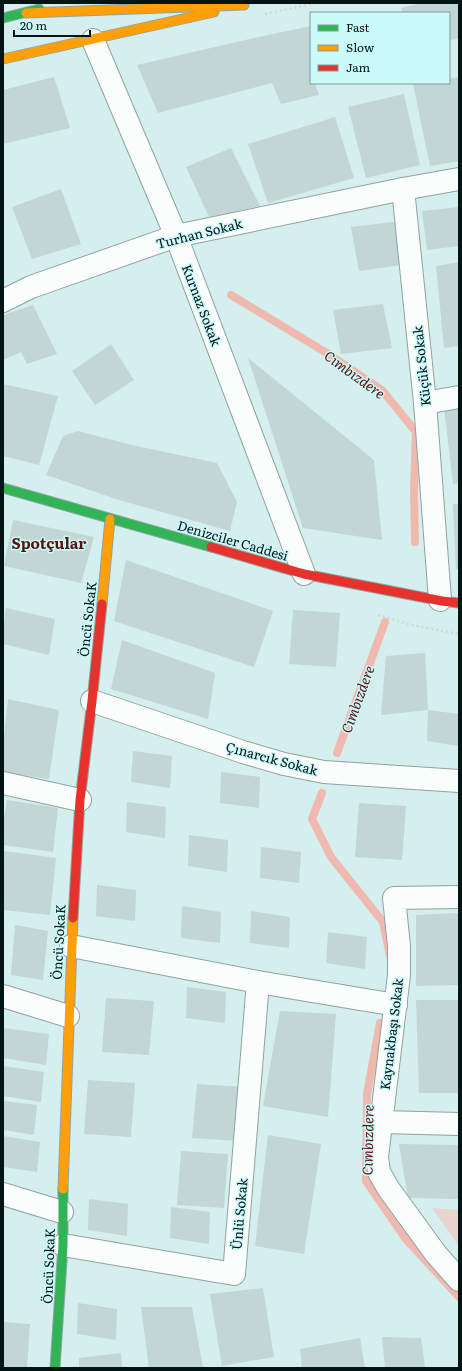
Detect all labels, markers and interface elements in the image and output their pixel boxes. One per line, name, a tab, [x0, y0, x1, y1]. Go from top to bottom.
scale bar	[14, 12, 90, 38]
legend	[310, 12, 450, 84]
text: 20 m	[20, 16, 47, 34]
text: Fast	[346, 18, 370, 36]
text: Slow	[346, 38, 375, 56]
text: Jam	[346, 58, 371, 76]
street label: Turhan Sokak	[154, 213, 245, 253]
street label: Kurnaz Sokak	[178, 261, 227, 350]
street label: Küçük Sokak	[407, 324, 435, 407]
water label: Cımbızdere	[321, 345, 390, 403]
street label: Denizciler Caddesi	[175, 515, 291, 565]
district label: Spotçular	[12, 531, 86, 554]
street label: Öncü SokaK	[74, 580, 100, 658]
water label: Cımbızdere	[336, 662, 379, 736]
street label: Çınarcık Sokak	[224, 737, 321, 780]
street label: Öncü SokaK	[47, 904, 69, 980]
street label: Kaynakbaşı Sokak	[375, 976, 407, 1091]
water label: Cımbızdere	[356, 1104, 378, 1175]
street label: Ünlü Sokak	[226, 1176, 252, 1251]
street label: Öncü SokaK	[37, 1228, 59, 1304]

